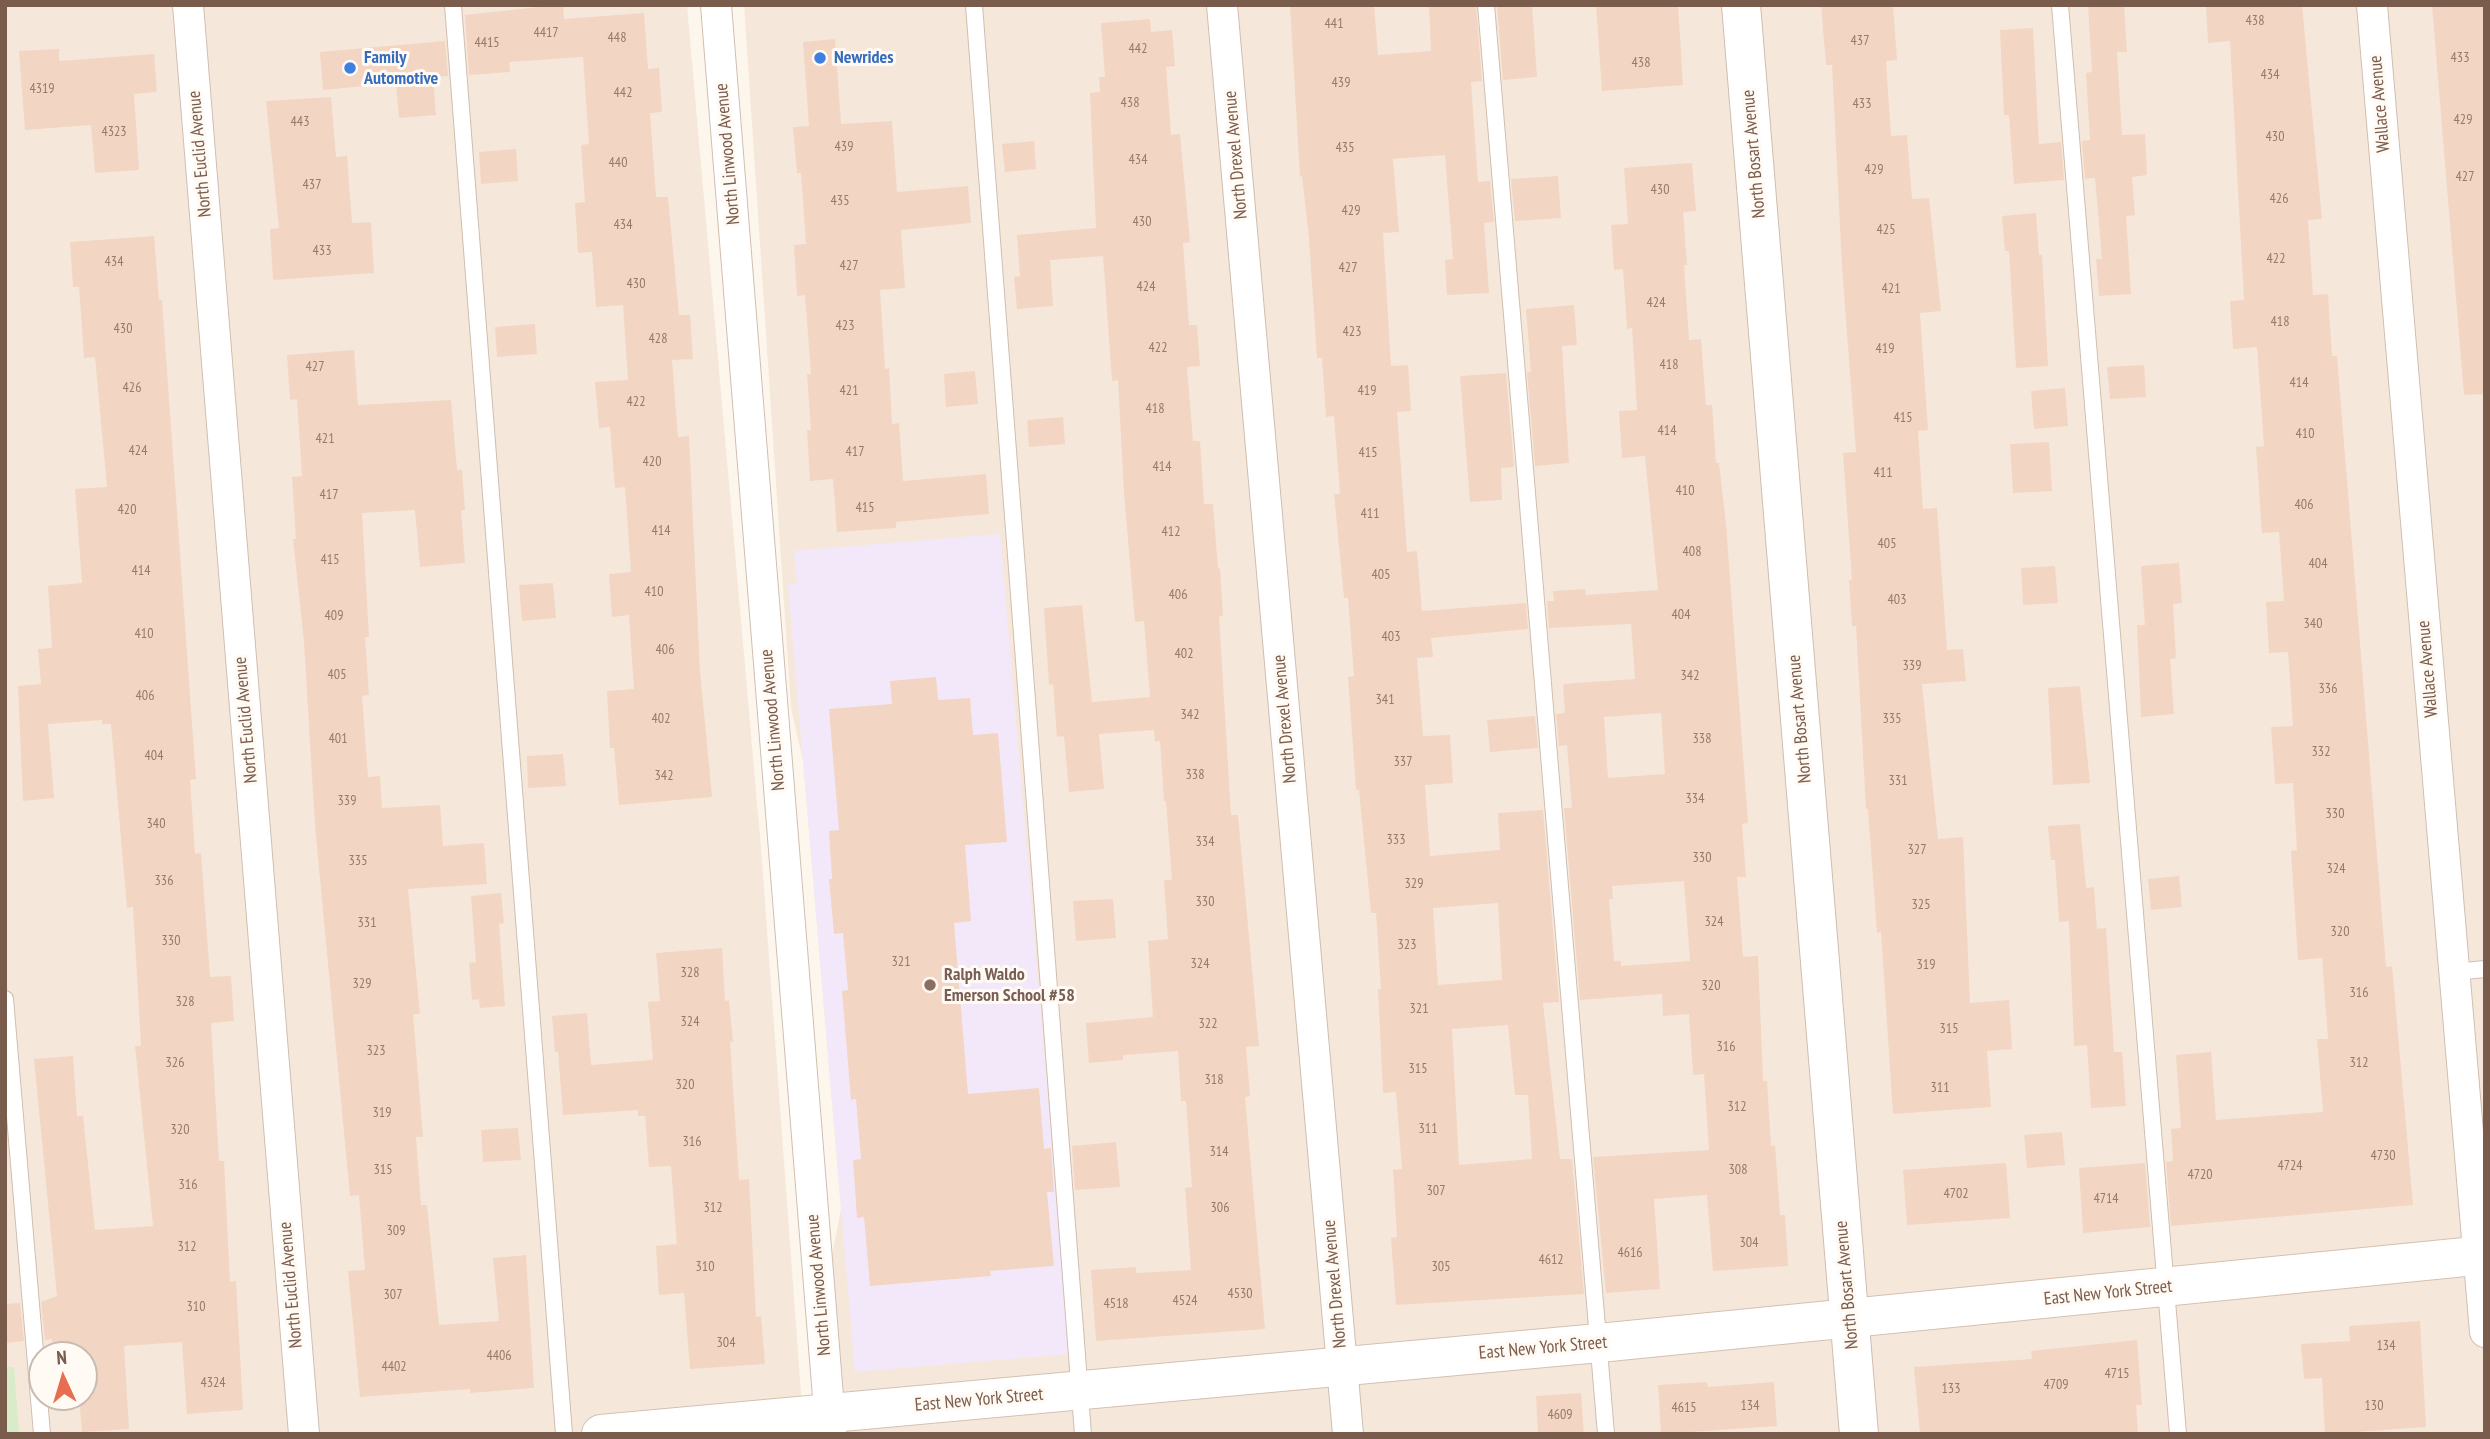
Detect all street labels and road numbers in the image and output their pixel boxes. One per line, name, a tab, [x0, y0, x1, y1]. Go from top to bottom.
street label: Wallace Avenue	[2365, 55, 2395, 153]
street label: North Linwood Avenue	[711, 82, 745, 226]
street label: North Bosart Avenue	[1738, 89, 1770, 219]
street label: North Euclid Avenue	[184, 90, 216, 218]
street label: North Drexel Avenue	[1220, 90, 1252, 220]
street label: Wallace Avenue	[2413, 620, 2443, 718]
street label: North Linwood Avenue	[756, 648, 790, 792]
street label: North Drexel Avenue	[1269, 654, 1301, 784]
street label: North Bosart Avenue	[1784, 654, 1816, 784]
street label: North Euclid Avenue	[230, 656, 262, 784]
street label: North Linwood Avenue	[802, 1213, 836, 1357]
street label: North Drexel Avenue	[1319, 1219, 1351, 1349]
street label: North Bosart Avenue	[1831, 1220, 1863, 1350]
street label: North Euclid Avenue	[275, 1221, 307, 1349]
street label: East New York Street	[2043, 1276, 2173, 1310]
street label: East New York Street	[1478, 1332, 1608, 1364]
street label: East New York Street	[914, 1384, 1044, 1416]

